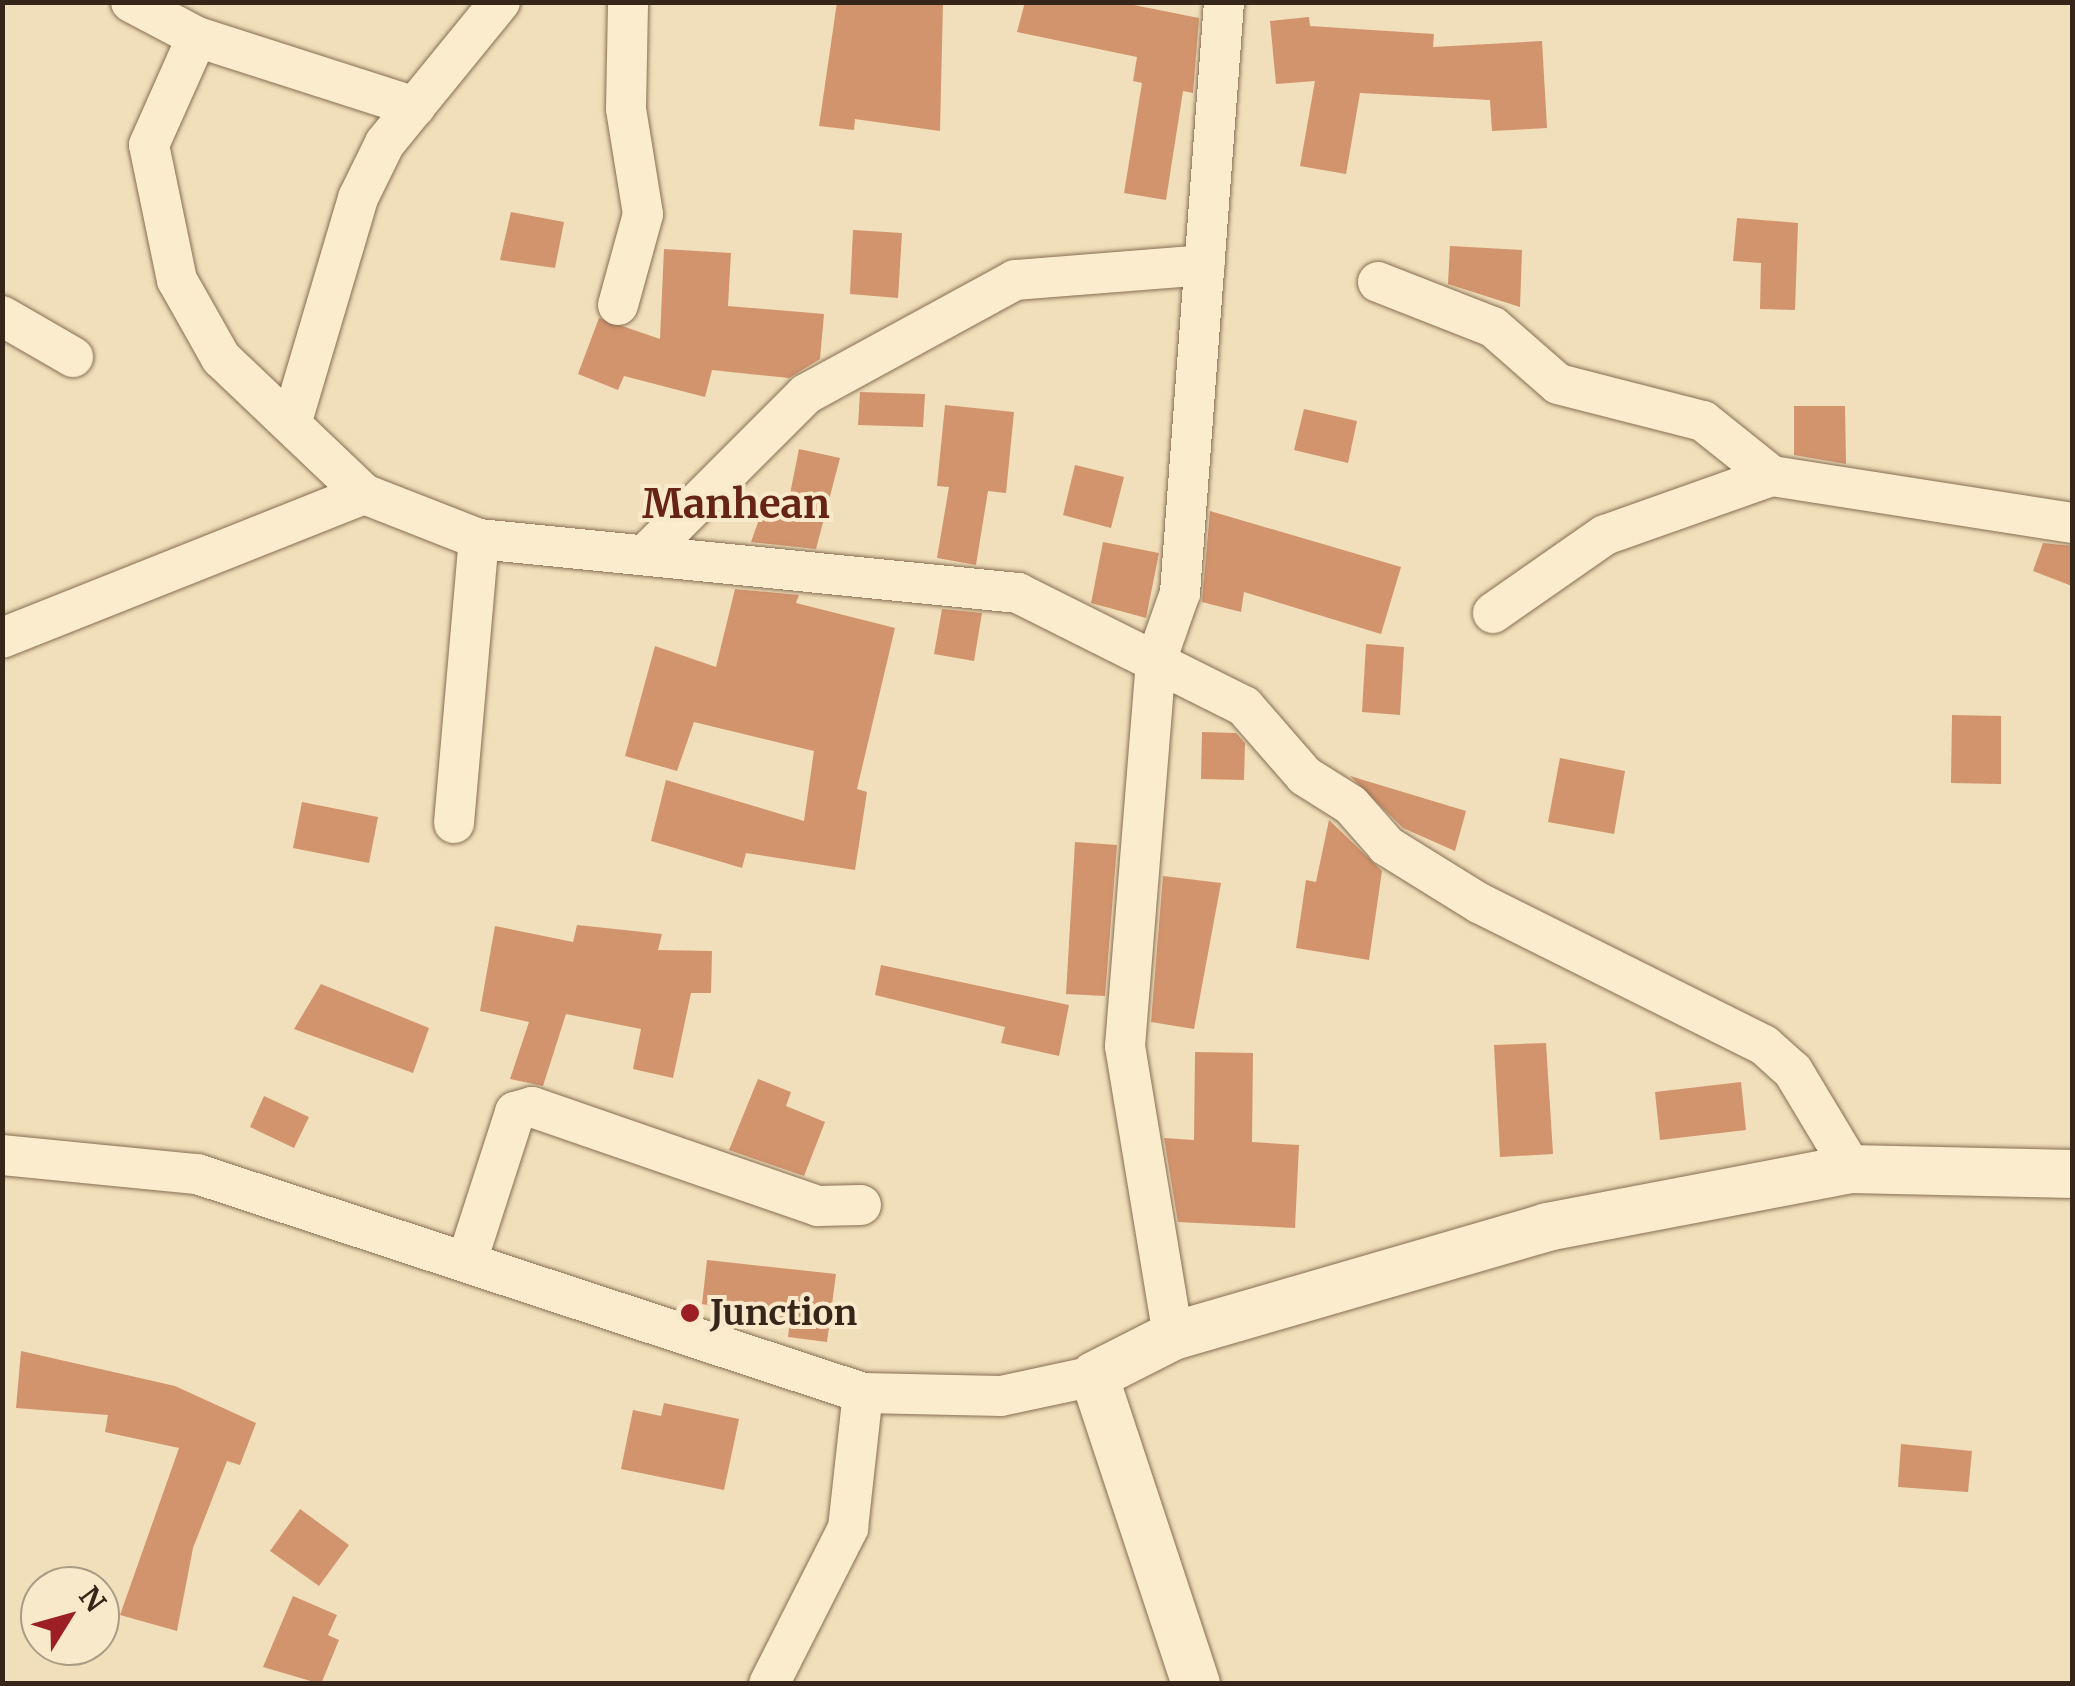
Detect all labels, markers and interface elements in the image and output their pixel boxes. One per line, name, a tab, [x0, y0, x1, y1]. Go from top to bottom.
district label: Manhean	[642, 480, 830, 528]
place label: Junction	[710, 1292, 857, 1334]
marker: Junction	[679, 1302, 701, 1324]
north arrow	[20, 1566, 120, 1666]
text: N	[71, 1579, 113, 1619]

